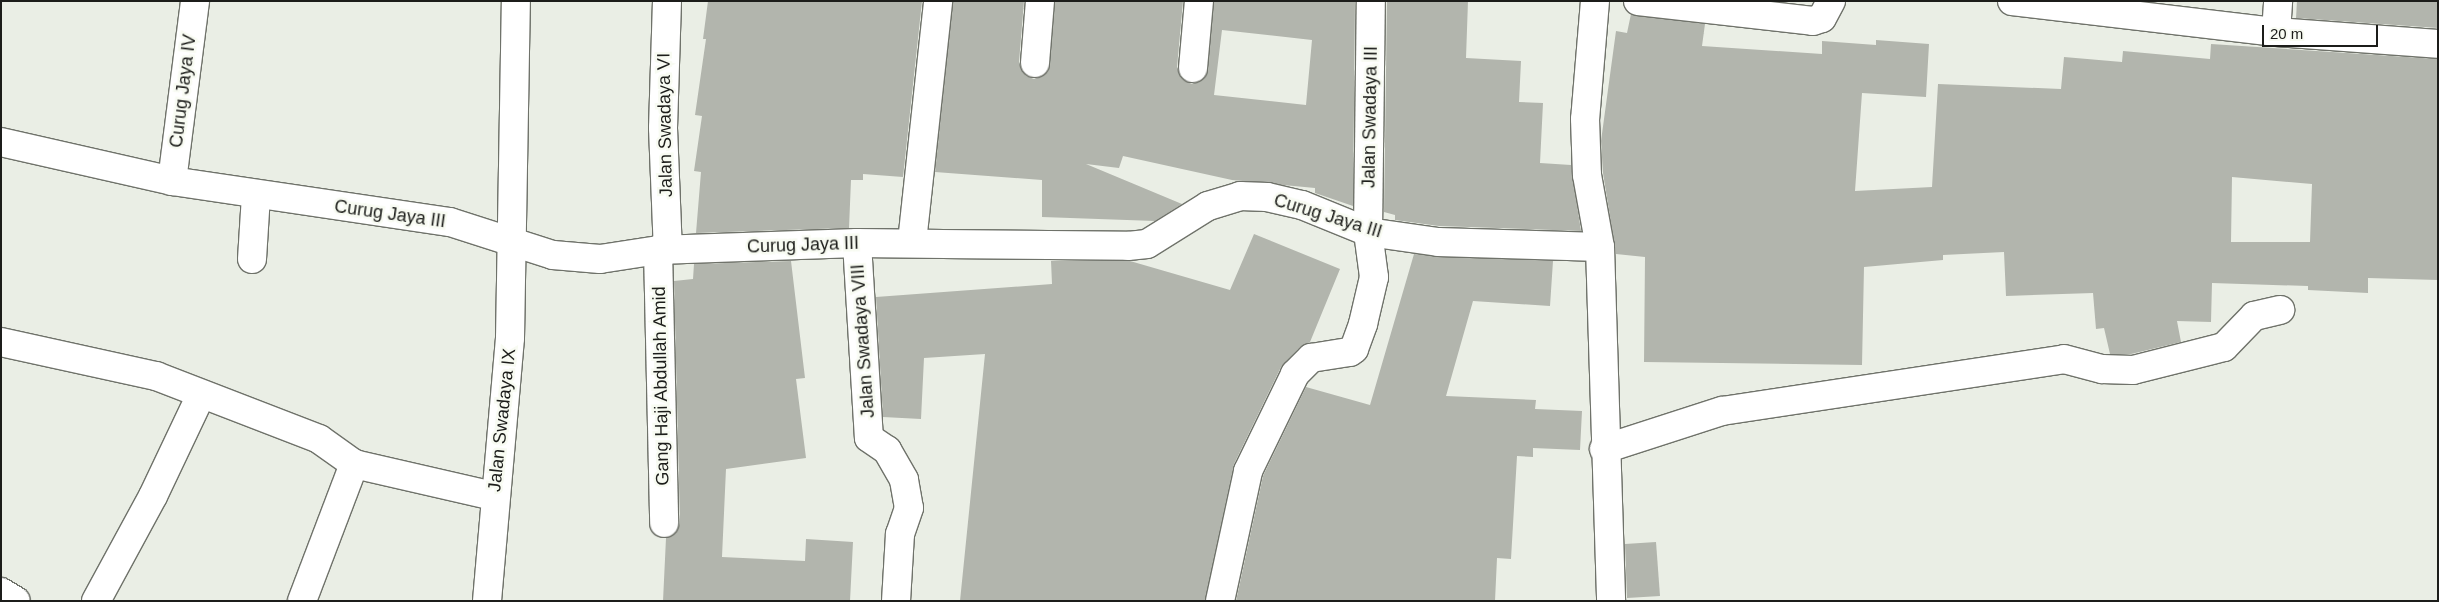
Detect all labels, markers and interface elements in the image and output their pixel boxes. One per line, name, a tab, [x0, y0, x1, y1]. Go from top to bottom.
scale bar	[2264, 15, 2380, 47]
text: 20 m	[2270, 25, 2303, 42]
street label: Curug Jaya IV	[165, 33, 201, 149]
street label: Jalan Swadaya III	[1358, 46, 1382, 188]
street label: Jalan Swadaya VI	[653, 53, 677, 197]
street label: Curug Jaya III	[1271, 189, 1385, 243]
street label: Curug Jaya III	[333, 196, 447, 232]
street label: Curug Jaya III	[747, 232, 859, 258]
street label: Jalan Swadaya VIII	[847, 263, 879, 419]
street label: Gang Haji Abdullah Amid	[648, 285, 674, 487]
street label: Jalan Swadaya IX	[484, 347, 520, 493]

